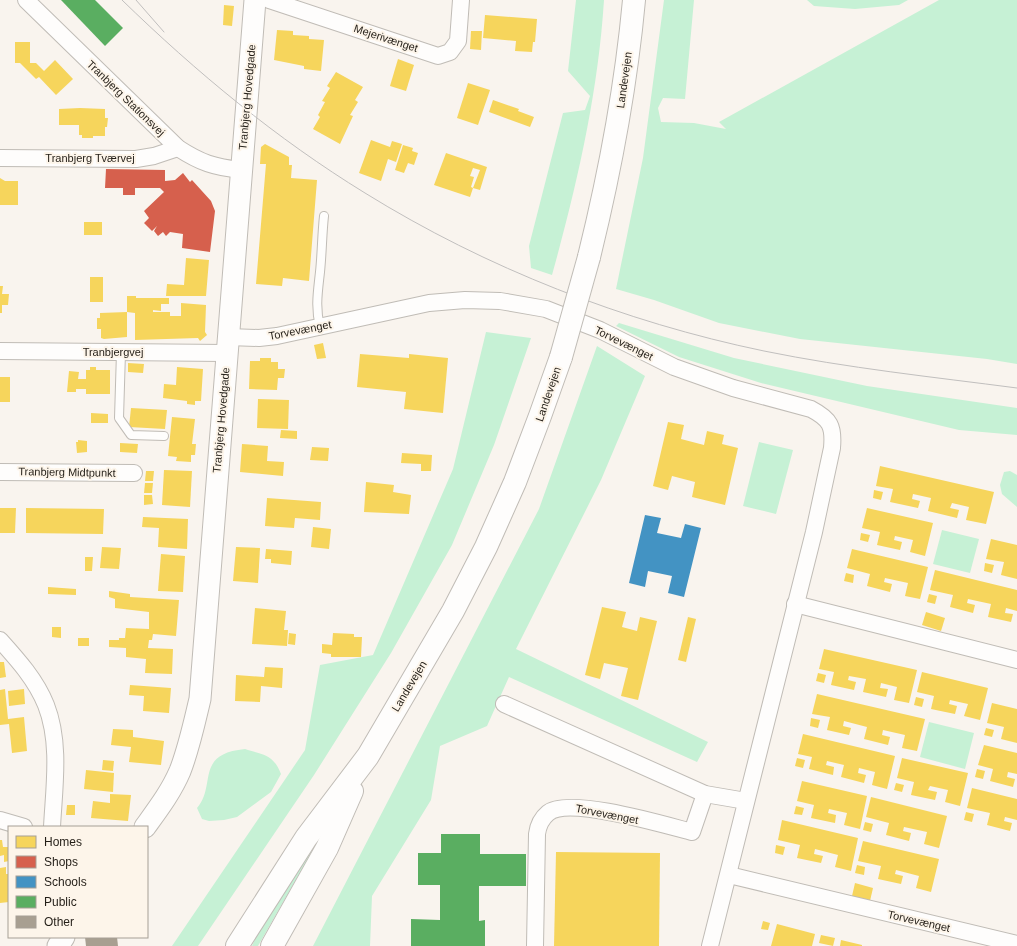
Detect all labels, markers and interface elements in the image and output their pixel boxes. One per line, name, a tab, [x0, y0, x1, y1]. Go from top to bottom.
street label: Mejerivænget	[352, 22, 420, 54]
street label: Tranbjerg Hovedgade	[236, 44, 258, 150]
street label: Landevejen	[614, 51, 634, 109]
street label: Tranbjerg Stationsvej	[85, 58, 167, 138]
street label: Tranbjerg Tværvej	[45, 152, 135, 164]
street label: Torvevænget	[268, 318, 332, 342]
street label: Torvevænget	[593, 324, 655, 362]
street label: Tranbjergvej	[83, 346, 143, 358]
street label: Landevejen	[533, 365, 563, 423]
street label: Tranbjerg Hovedgade	[210, 367, 232, 473]
street label: Tranbjerg Midtpunkt	[18, 465, 116, 479]
street label: Landevejen	[389, 659, 429, 713]
street label: Torvevænget	[575, 802, 639, 826]
legend	[8, 826, 148, 938]
text: Homes	[44, 835, 82, 849]
text: Shops	[44, 855, 78, 869]
text: Schools	[44, 875, 87, 889]
text: Public	[44, 895, 77, 909]
street label: Torvevænget	[887, 908, 951, 934]
text: Other	[44, 915, 74, 929]

